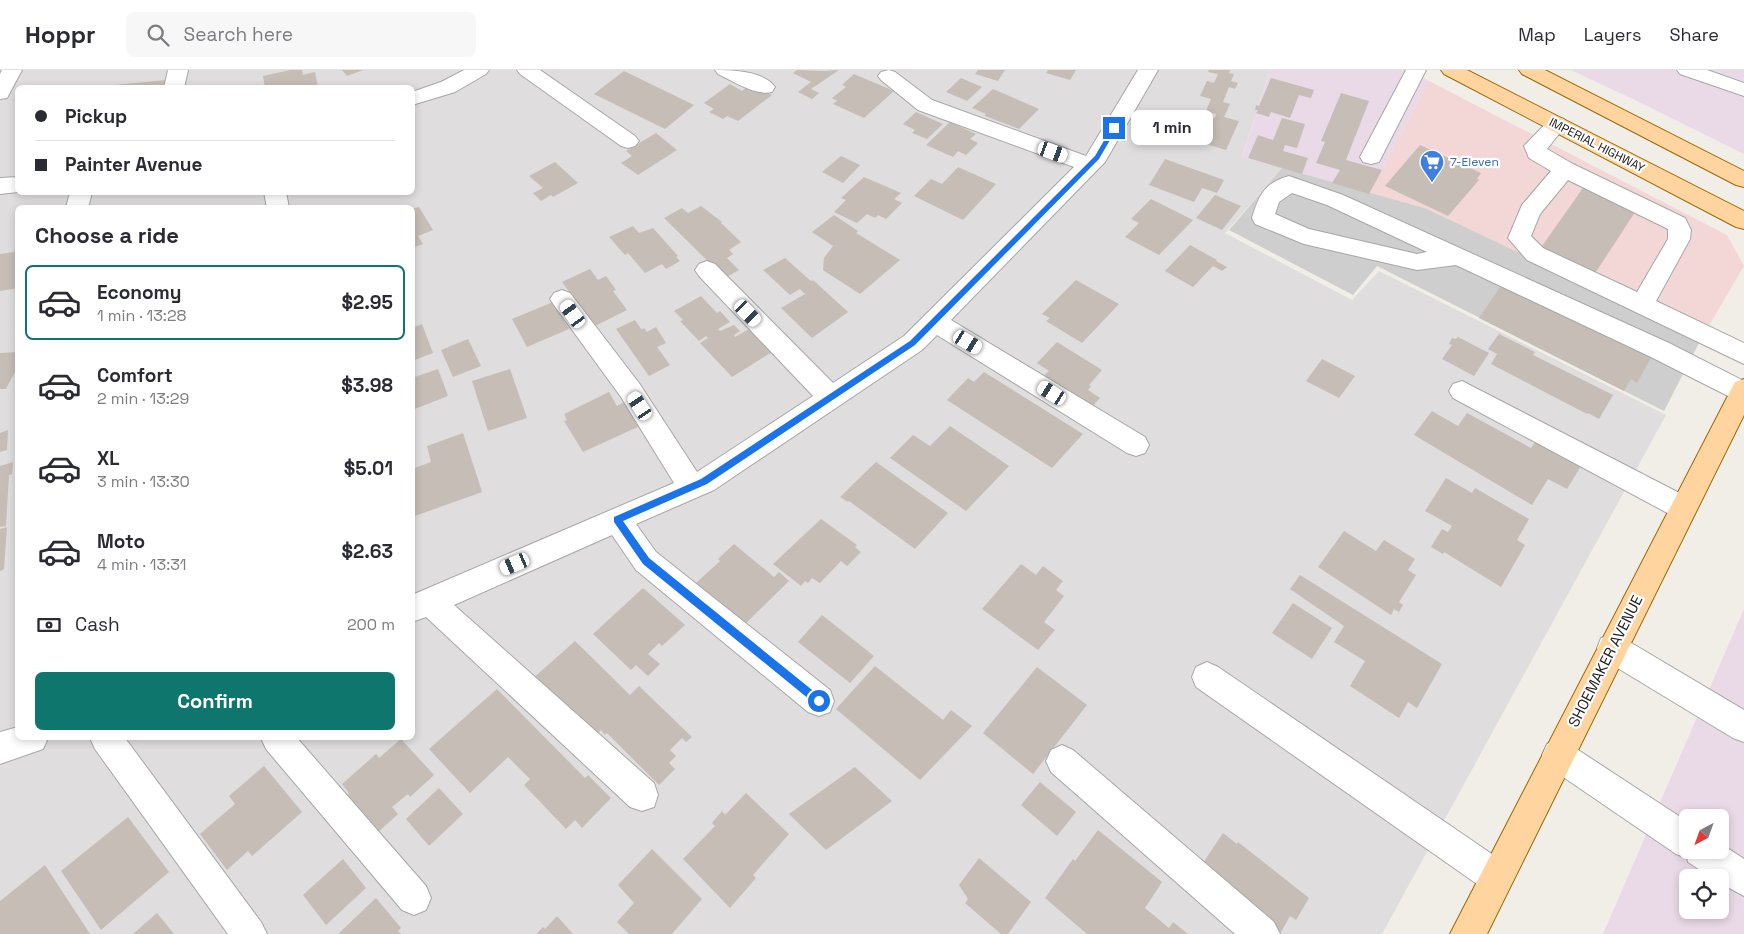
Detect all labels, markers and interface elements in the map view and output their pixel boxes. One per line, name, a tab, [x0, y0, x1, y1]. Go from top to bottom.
search box	[126, 12, 476, 57]
text: Hoppr	[25, 19, 96, 50]
icon: search	[144, 21, 172, 49]
text: Search here	[184, 22, 293, 47]
text: Map	[1518, 23, 1556, 46]
text: Layers	[1584, 23, 1641, 46]
text: Share	[1669, 23, 1719, 46]
text: Pickup	[65, 104, 127, 129]
callout: 1 min	[1132, 110, 1214, 146]
street label: IMPERIAL HIGHWAY	[1546, 114, 1648, 176]
route end	[1103, 117, 1125, 139]
text: 1 min	[1152, 117, 1192, 138]
car	[1036, 140, 1069, 164]
supermarket icon: 7-Eleven	[1419, 149, 1445, 183]
text: Painter Avenue	[65, 152, 202, 177]
place label: 7-Eleven	[1450, 154, 1499, 170]
text: Choose a ride	[35, 221, 179, 249]
icon: car	[37, 280, 82, 325]
text: Economy	[97, 280, 181, 305]
text: $2.95	[341, 290, 393, 315]
car	[558, 297, 587, 331]
car	[732, 297, 763, 329]
text: 1 min · 13:28	[97, 305, 187, 326]
car	[951, 328, 984, 356]
icon: car	[37, 363, 82, 408]
text: Comfort	[97, 363, 173, 388]
text: $3.98	[341, 373, 393, 398]
car	[1035, 379, 1068, 407]
text: 2 min · 13:29	[97, 388, 189, 409]
car	[625, 389, 654, 423]
icon: car	[37, 446, 82, 491]
text: XL	[97, 446, 120, 471]
text: $5.01	[344, 456, 393, 481]
text: 3 min · 13:30	[97, 471, 190, 492]
icon: car	[37, 529, 82, 574]
text: Moto	[97, 529, 145, 554]
text: $2.63	[341, 539, 393, 564]
car	[498, 551, 531, 577]
text: 4 min · 13:31	[97, 554, 186, 575]
street label: SHOEMAKER AVENUE	[1564, 592, 1646, 730]
icon: cash	[35, 611, 63, 639]
text: Cash	[75, 612, 120, 637]
text: 200 m	[347, 614, 395, 635]
button: Confirm	[35, 672, 395, 730]
route start	[808, 690, 830, 712]
north arrow	[1679, 809, 1729, 859]
map controls	[1679, 809, 1729, 919]
button: locate	[1679, 869, 1729, 919]

